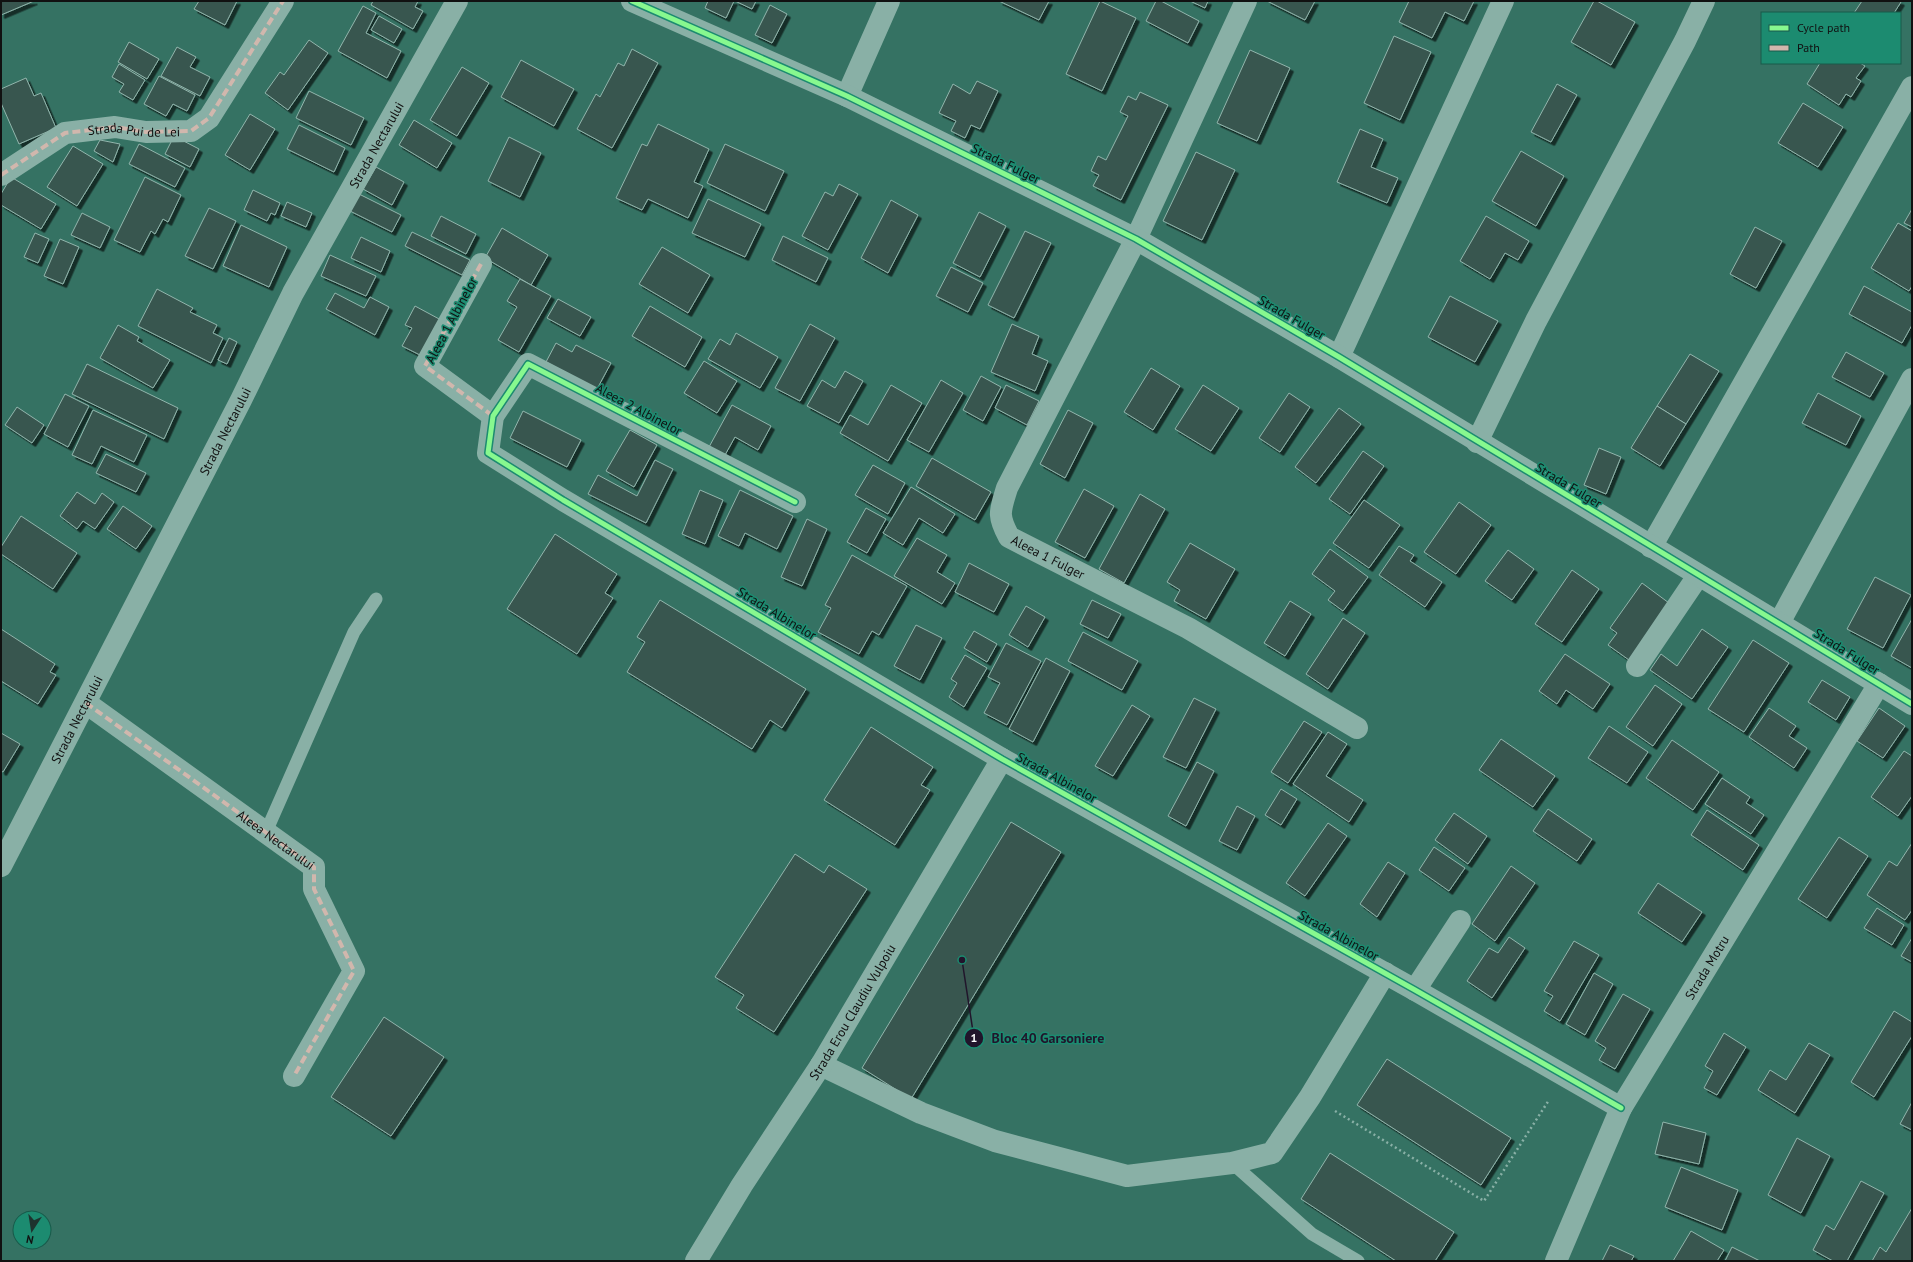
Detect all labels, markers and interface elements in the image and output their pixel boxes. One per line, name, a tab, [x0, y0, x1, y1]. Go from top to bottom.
legend	[1761, 12, 1901, 64]
text: Cycle path	[1797, 20, 1850, 35]
text: Path	[1797, 40, 1820, 55]
street label: Strada Nectarului	[345, 99, 408, 192]
street label: Strada Pui de Lei	[87, 119, 180, 141]
street label: Strada Fulger	[969, 139, 1044, 188]
street label: Aleea 1 Albinelor	[422, 274, 482, 366]
street label: Strada Fulger	[1255, 291, 1329, 344]
street label: Aleea 2 Albinelor	[593, 380, 685, 440]
street label: Strada Nectarului	[196, 385, 255, 478]
street label: Strada Fulger	[1532, 459, 1606, 512]
street label: Aleea 1 Fulger	[1008, 532, 1088, 583]
street label: Strada Albinelor	[734, 583, 820, 644]
street label: Strada Fulger	[1811, 624, 1883, 679]
street label: Strada Nectarului	[47, 673, 107, 766]
street label: Strada Albinelor	[1014, 748, 1101, 807]
street label: Aleea Nectarului	[233, 806, 318, 874]
street label: Strada Albinelor	[1296, 906, 1383, 965]
street label: Strada Motru	[1681, 932, 1733, 1003]
street label: Strada Erou Claudiu Vulpoiu	[805, 941, 900, 1083]
callout: Bloc 40 Garsoniere	[964, 1025, 1113, 1051]
text: Bloc 40 Garsoniere	[992, 1029, 1104, 1047]
text: 1	[971, 1030, 977, 1045]
north arrow	[12, 1210, 52, 1250]
text: N	[25, 1232, 35, 1247]

